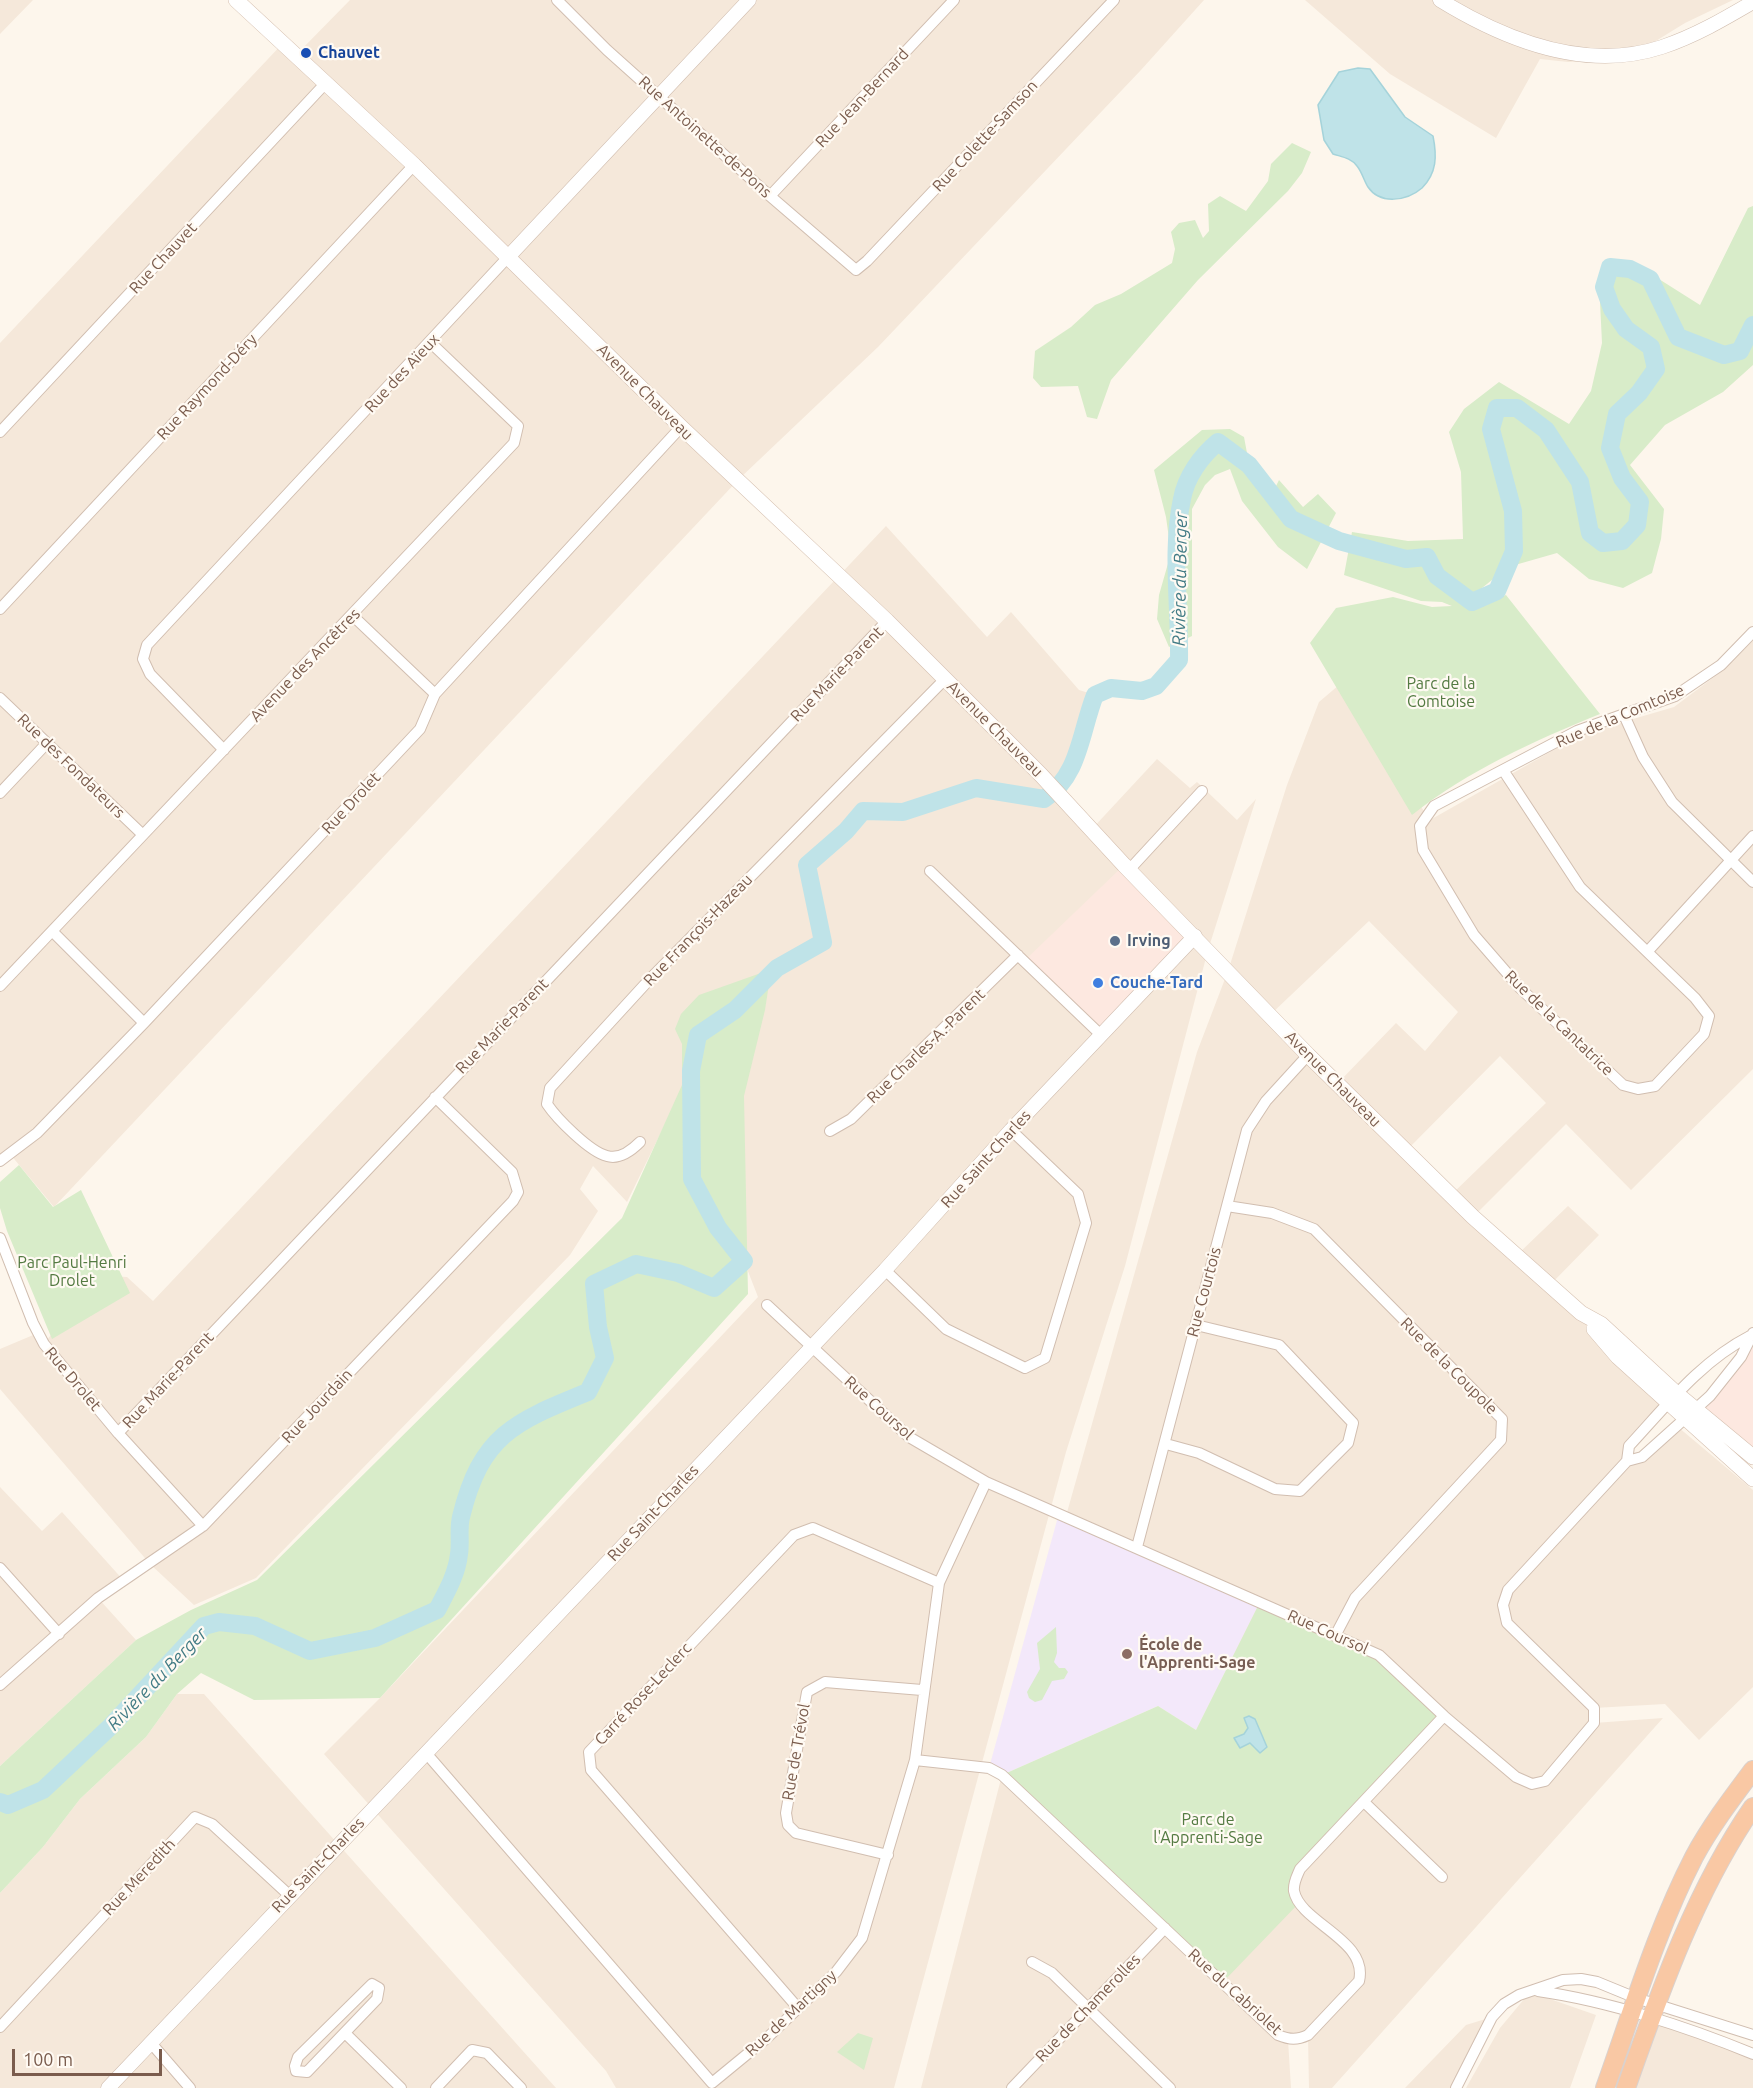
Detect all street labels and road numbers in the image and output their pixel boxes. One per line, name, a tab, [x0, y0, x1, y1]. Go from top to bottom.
street label: Rue Jean-Bernard	[811, 45, 913, 151]
street label: Rue Antoinette-de-Pons	[635, 72, 775, 202]
street label: Rue Colette-Samson	[928, 76, 1042, 196]
street label: Rue Chauvet	[125, 218, 201, 298]
street label: Rue Raymond-Déry	[153, 330, 261, 444]
street label: Rue des Aïeux	[361, 330, 443, 416]
street label: Avenue Chauveau	[593, 340, 697, 444]
street label: Avenue des Ancêtres	[246, 604, 364, 726]
street label: Rue Marie-Parent	[787, 622, 887, 726]
street label: Avenue Chauveau	[943, 677, 1047, 781]
street label: Rue de la Comtoise	[1553, 680, 1687, 752]
street label: Rue des Fondateurs	[13, 710, 129, 822]
street label: Rue Drolet	[318, 768, 384, 838]
street label: Rue François-Hazeau	[640, 870, 756, 990]
street label: Rue de la Cantatrice	[1501, 966, 1617, 1080]
street label: Rue Marie-Parent	[452, 974, 552, 1078]
street label: Rue Charles-A.-Parent	[863, 985, 989, 1107]
street label: Avenue Chauveau	[1281, 1027, 1385, 1131]
street label: Rue Saint-Charles	[937, 1106, 1035, 1212]
street label: Rue Courtois	[1183, 1245, 1225, 1339]
street label: Rue de la Coupole	[1396, 1313, 1502, 1419]
street label: Rue Marie-Parent	[118, 1328, 218, 1432]
street label: Rue Drolet	[41, 1343, 105, 1415]
street label: Rue Jourdain	[278, 1365, 356, 1447]
street label: Rue Coursol	[840, 1372, 918, 1444]
street label: Rue Saint-Charles	[603, 1461, 703, 1565]
street label: Rue Coursol	[1285, 1606, 1371, 1658]
street label: Carré Rose-Leclerc	[591, 1639, 695, 1749]
street label: Rue de Trévol	[778, 1702, 814, 1802]
street label: Rue Saint-Charles	[268, 1813, 368, 1917]
street label: Rue Meredith	[99, 1835, 179, 1919]
street label: Rue du Cabriolet	[1184, 1945, 1286, 2039]
street label: Rue de Chamerolles	[1031, 1950, 1145, 2066]
street label: Rue de Martigny	[741, 1966, 841, 2060]

